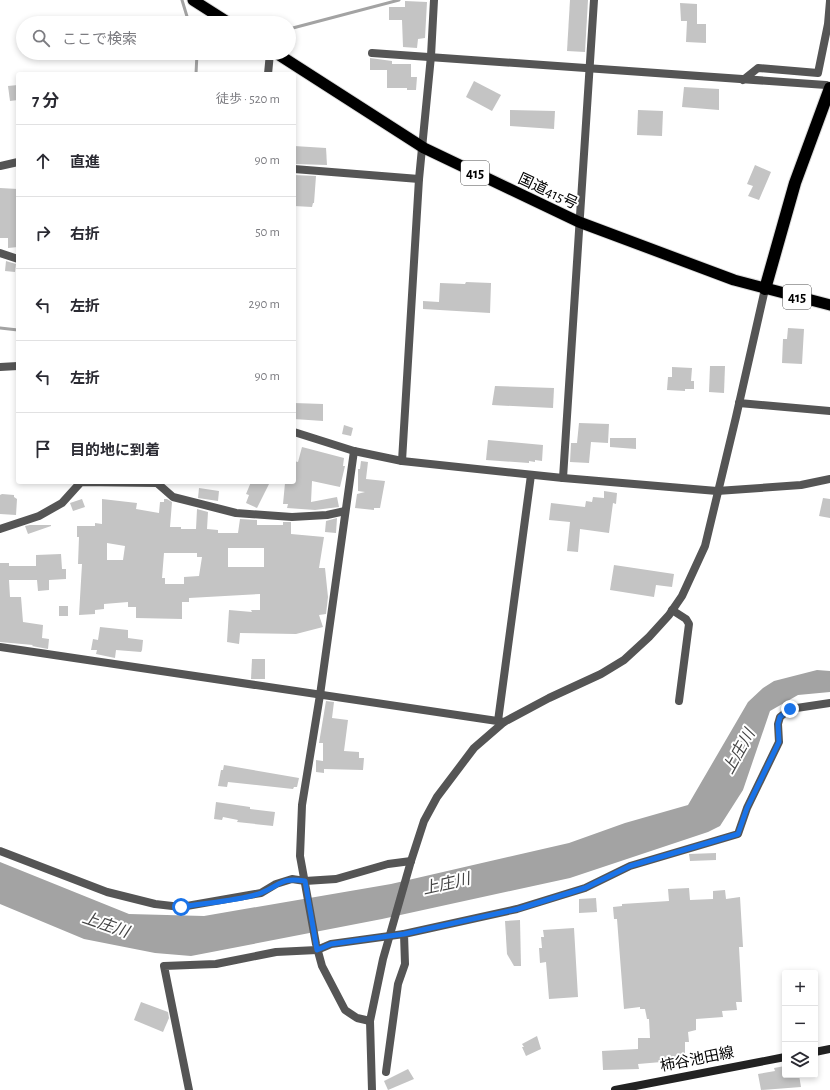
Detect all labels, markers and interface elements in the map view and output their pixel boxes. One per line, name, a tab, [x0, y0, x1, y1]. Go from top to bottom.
search box	[16, 16, 296, 60]
icon: search	[30, 27, 52, 49]
text: ここで検索	[62, 32, 137, 47]
text: 7 分	[32, 92, 59, 109]
text: 徒歩 · 520 m	[216, 93, 280, 106]
icon: ahead	[32, 150, 54, 172]
text: 90 m	[254, 154, 280, 167]
text: 直進	[70, 155, 100, 170]
road number: 415	[461, 161, 489, 185]
street label: 国道415号	[516, 170, 580, 212]
icon: right	[32, 222, 54, 244]
text: 50 m	[255, 226, 280, 239]
text: 右折	[70, 227, 100, 242]
road number: 415	[783, 285, 811, 309]
icon: left	[32, 294, 54, 316]
text: 290 m	[249, 298, 280, 311]
text: 左折	[70, 299, 100, 314]
icon: left	[32, 366, 54, 388]
text: 90 m	[254, 370, 280, 383]
text: 左折	[70, 371, 100, 386]
icon: arrive	[32, 438, 54, 460]
text: 目的地に到着	[70, 443, 160, 458]
route end	[781, 700, 799, 718]
water label: 上庄川	[719, 724, 758, 776]
water label: 上庄川	[421, 869, 473, 897]
route start	[172, 898, 190, 916]
water label: 上庄川	[80, 909, 133, 941]
map controls	[782, 970, 818, 1078]
button: +	[782, 970, 818, 1006]
button: −	[782, 1006, 818, 1042]
button: layers	[782, 1042, 818, 1078]
street label: 柿谷池田線	[659, 1044, 735, 1074]

